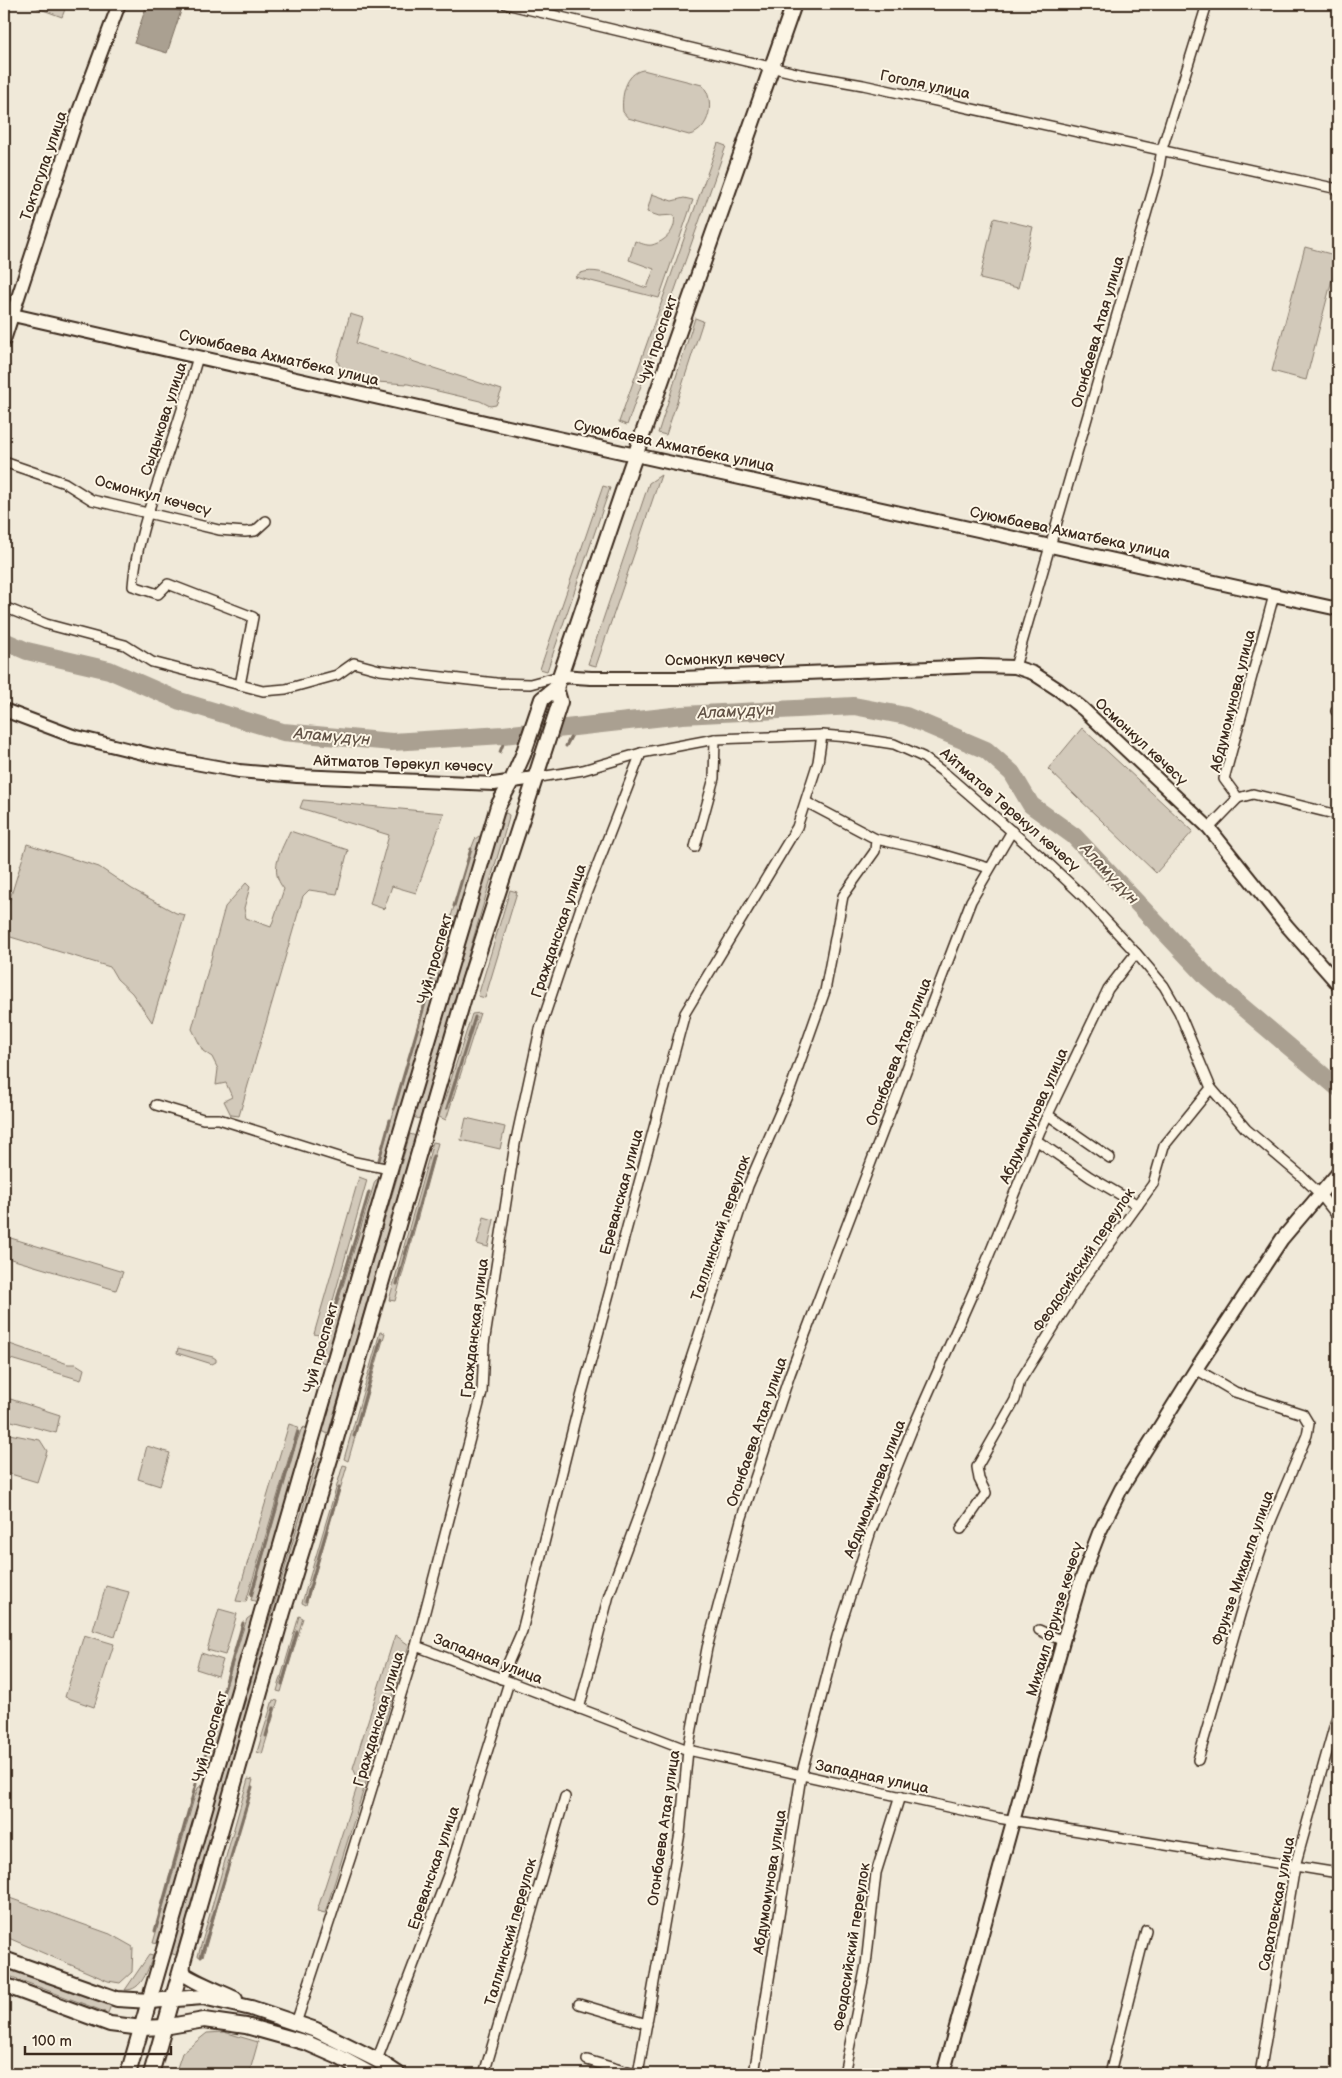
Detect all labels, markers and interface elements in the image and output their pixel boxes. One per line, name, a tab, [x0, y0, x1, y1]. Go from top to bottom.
street label: Гоголя улица	[878, 66, 972, 104]
street label: Токтогула улица	[16, 109, 72, 223]
street label: Огонбаева Атая улица	[1067, 254, 1129, 410]
street label: Чуй проспект	[634, 293, 682, 387]
street label: Суюмбаева Ахматбека улица	[177, 326, 381, 390]
street label: Сыдыкова улица	[137, 360, 191, 478]
street label: Суюмбаева Ахматбека улица	[572, 415, 776, 477]
street label: Осмонкул көчөсү	[92, 471, 214, 521]
street label: Суюмбаева Ахматбека улица	[968, 502, 1172, 564]
street label: Абдумомунова улица	[1206, 628, 1260, 775]
street label: Осмонкул көчөсү	[665, 647, 785, 671]
street label: Осмонкул көчөсү	[1091, 694, 1192, 790]
water label: Аламүдүн	[696, 701, 775, 724]
water label: Аламүдүн	[292, 724, 371, 750]
street label: Айтматов Төрөкул көчөсү	[935, 743, 1084, 876]
street label: Айтматов Төрөкул көчөсү	[312, 751, 493, 777]
water label: Аламүдүн	[1075, 839, 1142, 908]
street label: Гражданская улица	[527, 861, 591, 1000]
street label: Чуй проспект	[413, 911, 457, 1007]
street label: Огонбаева Атая улица	[862, 975, 936, 1129]
street label: Абдумомунова улица	[995, 1045, 1073, 1188]
street label: Ереванская улица	[596, 1127, 648, 1257]
street label: Таллинский переулок	[687, 1153, 755, 1303]
street label: Феодосийский переулок	[1029, 1184, 1139, 1336]
street label: Гражданская улица	[457, 1257, 493, 1399]
street label: Чуй проспект	[299, 1300, 343, 1396]
street label: Огонбаева Атая улица	[722, 1354, 792, 1509]
street label: Абдумомунова улица	[840, 1417, 910, 1562]
street label: Фрунзе Михаила улица	[1208, 1488, 1279, 1648]
street label: Михаил Фрунзе көчөсү	[1022, 1539, 1088, 1699]
street label: Западная улица	[431, 1629, 545, 1689]
street label: Гражданская улица	[349, 1649, 409, 1789]
street label: Чуй проспект	[188, 1689, 232, 1785]
street label: Огонбаева Атая улица	[644, 1749, 684, 1907]
street label: Западная улица	[814, 1756, 931, 1798]
street label: Ереванская улица	[404, 1804, 464, 1932]
street label: Абдумомунова улица	[749, 1808, 791, 1957]
street label: Саратовская улица	[1255, 1835, 1299, 1973]
street label: Таллинский переулок	[481, 1856, 541, 2008]
street label: Феодосийский переулок	[829, 1862, 875, 2032]
scale bar	[25, 2023, 171, 2055]
text: 100 m	[32, 2032, 72, 2051]

